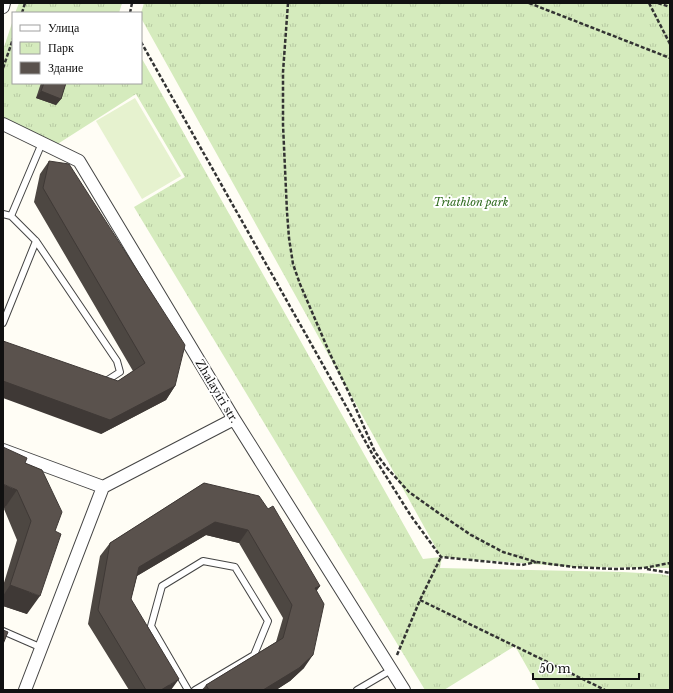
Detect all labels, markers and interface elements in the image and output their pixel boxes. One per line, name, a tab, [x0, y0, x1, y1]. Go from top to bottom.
legend	[12, 12, 142, 84]
text: Улица	[48, 20, 80, 35]
text: Парк	[48, 40, 74, 55]
text: Здание	[48, 60, 83, 75]
park label: Triathlon park	[434, 195, 509, 209]
street label: Zhalayiri str.	[193, 357, 241, 425]
scale bar	[533, 655, 639, 681]
text: 50 m	[539, 661, 571, 676]

